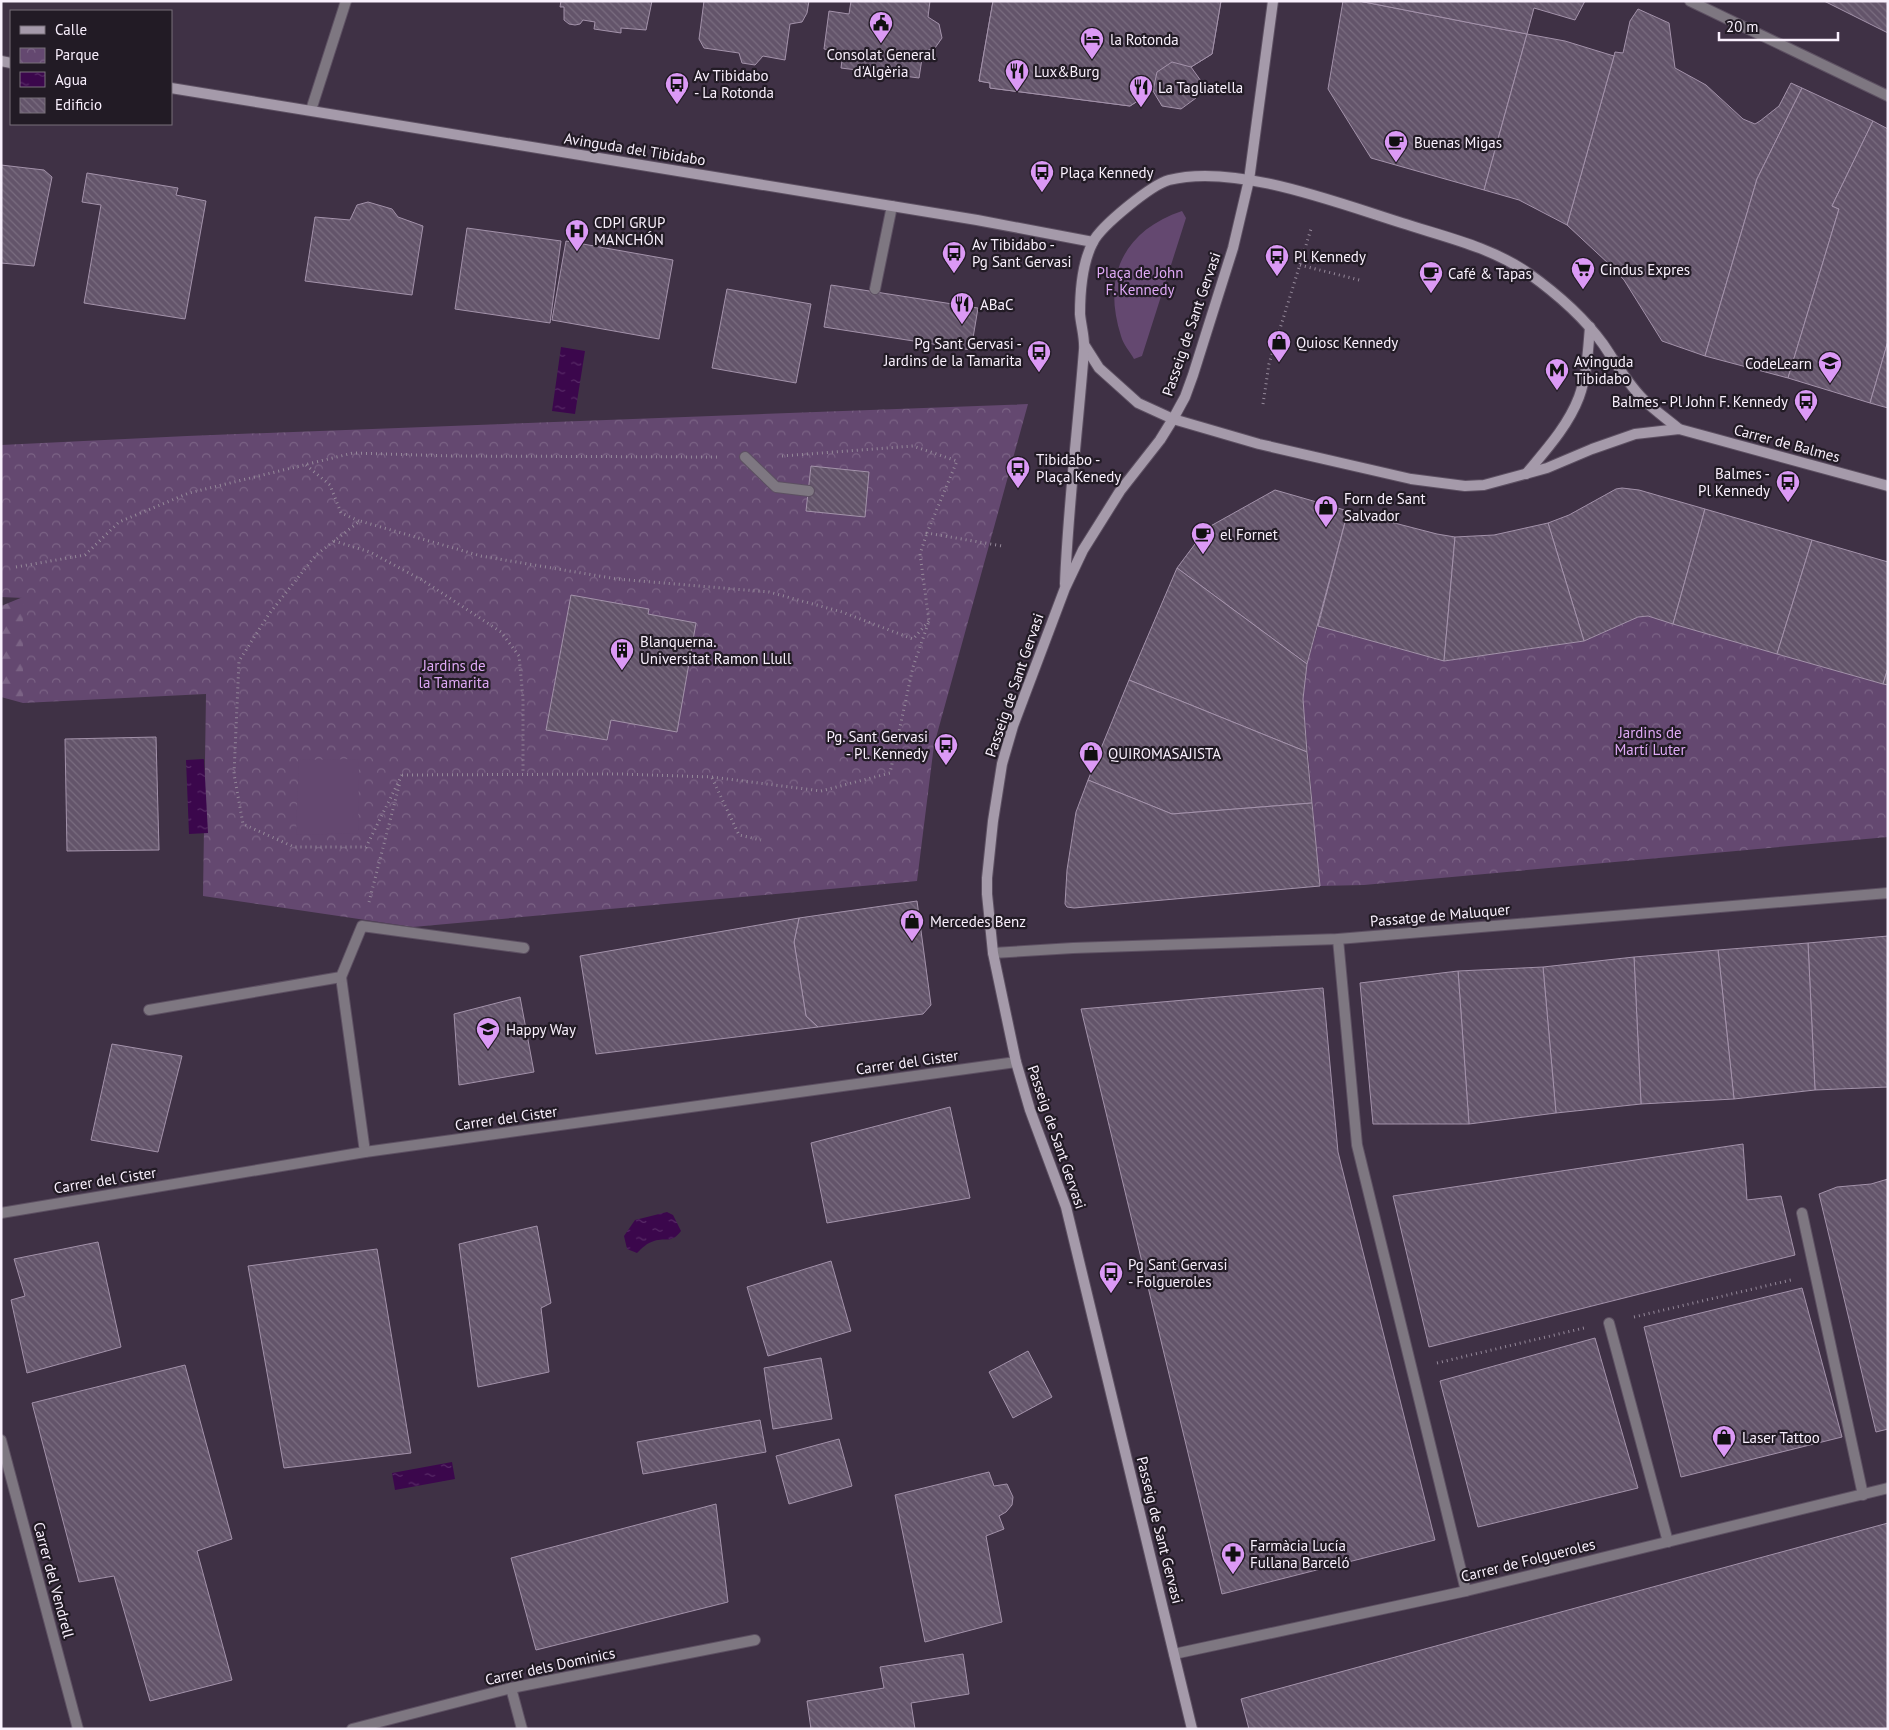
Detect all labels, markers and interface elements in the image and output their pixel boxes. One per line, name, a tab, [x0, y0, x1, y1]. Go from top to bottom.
legend	[10, 10, 172, 125]
public building icon: Consolat General d'Algèria	[868, 10, 894, 44]
scale bar	[1719, 10, 1838, 42]
text: 20 m	[1726, 17, 1759, 36]
text: Calle	[55, 20, 87, 39]
hotel icon: la Rotonda	[1079, 26, 1105, 60]
place label: la Rotonda	[1110, 30, 1179, 49]
text: Parque	[55, 45, 99, 64]
place label: Consolat General d'Algèria	[826, 45, 936, 81]
restaurant icon: Lux&Burg	[1004, 58, 1030, 92]
place label: Lux&Burg	[1034, 62, 1099, 81]
place label: Av Tibidabo - La Rotonda	[694, 66, 774, 102]
text: Agua	[55, 70, 87, 89]
bus stop icon: Av Tibidabo - La Rotonda	[664, 71, 690, 105]
restaurant icon: La Tagliatella	[1128, 74, 1154, 108]
place label: La Tagliatella	[1158, 78, 1243, 97]
text: Edificio	[55, 95, 102, 114]
street label: Avinguda del Tibidabo	[563, 128, 707, 170]
cafe icon: Buenas Migas	[1383, 129, 1409, 163]
place label: Buenas Migas	[1414, 133, 1502, 152]
bus stop icon: Plaça Kennedy	[1029, 159, 1055, 193]
place label: Plaça Kennedy	[1060, 163, 1154, 182]
place label: CDPI GRUP MANCHÓN	[594, 213, 665, 249]
hospital icon: CDPI GRUP MANCHÓN	[564, 218, 590, 252]
place label: Av Tibidabo - Pg Sant Gervasi	[972, 235, 1072, 271]
bus stop icon: Av Tibidabo - Pg Sant Gervasi	[941, 240, 967, 274]
bus stop icon: Pl Kennedy	[1264, 243, 1290, 277]
place label: Pl Kennedy	[1294, 247, 1366, 266]
street label: Passeig de Sant Gervasi	[1157, 250, 1225, 398]
supermarket icon: Cindus Expres	[1570, 256, 1596, 290]
cafe icon: Café & Tapas	[1418, 260, 1444, 294]
place label: Cindus Expres	[1600, 260, 1690, 279]
park label: Plaça de John F. Kennedy	[1097, 263, 1183, 299]
place label: Café & Tapas	[1448, 264, 1532, 283]
restaurant icon: ABaC	[949, 291, 975, 325]
place label: ABaC	[980, 295, 1014, 314]
shop icon: Quiosc Kennedy	[1266, 329, 1292, 363]
place label: Quiosc Kennedy	[1296, 333, 1398, 352]
place label: Pg Sant Gervasi - Jardins de la Tamarita	[883, 334, 1022, 370]
bus stop icon: Pg Sant Gervasi - Jardins de la Tamarita	[1026, 339, 1052, 373]
school or university icon: CodeLearn	[1817, 350, 1843, 384]
place label: Avinguda Tibidabo	[1574, 352, 1633, 388]
place label: CodeLearn	[1745, 354, 1812, 373]
metro station icon: Avinguda Tibidabo	[1544, 357, 1570, 391]
bus stop icon: Balmes - Pl John F. Kennedy	[1793, 388, 1819, 422]
place label: Balmes - Pl John F. Kennedy	[1612, 392, 1788, 411]
street label: Carrer de Balmes	[1732, 420, 1842, 466]
place label: Tibidabo - Plaça Kenedy	[1036, 450, 1121, 486]
bus stop icon: Tibidabo - Plaça Kenedy	[1005, 455, 1031, 489]
place label: Balmes - Pl Kennedy	[1698, 464, 1770, 500]
bus stop icon: Balmes - Pl Kennedy	[1775, 469, 1801, 503]
place label: Forn de Sant Salvador	[1344, 489, 1426, 525]
shop icon: Forn de Sant Salvador	[1313, 494, 1339, 528]
cafe icon: el Fornet	[1190, 521, 1216, 555]
place label: el Fornet	[1220, 525, 1278, 544]
street label: Passeig de Sant Gervasi	[980, 611, 1048, 759]
place label: Blanquerna. Universitat Ramon Llull	[640, 632, 792, 668]
building icon: Blanquerna. Universitat Ramon Llull	[609, 637, 635, 671]
park label: Jardins de la Tamarita	[419, 656, 489, 692]
park label: Jardins de Martí Luter	[1614, 723, 1686, 759]
place label: Pg. Sant Gervasi - Pl. Kennedy	[826, 727, 928, 763]
bus stop icon: Pg. Sant Gervasi - Pl. Kennedy	[933, 732, 959, 766]
shop icon: QUIROMASAJISTA	[1078, 740, 1104, 774]
place label: QUIROMASAJISTA	[1108, 744, 1221, 763]
street label: Passatge de Maluquer	[1369, 899, 1511, 931]
shop icon: Mercedes Benz	[899, 908, 925, 942]
place label: Mercedes Benz	[930, 912, 1026, 931]
school or university icon: Happy Way	[475, 1016, 501, 1050]
place label: Happy Way	[506, 1020, 576, 1039]
street label: Carrer del Cister	[855, 1045, 959, 1079]
street label: Passeig de Sant Gervasi	[1023, 1063, 1091, 1211]
street label: Carrer del Cister	[454, 1101, 558, 1135]
street label: Carrer del Cister	[53, 1163, 157, 1197]
place label: Pg Sant Gervasi - Folgueroles	[1128, 1255, 1228, 1291]
bus stop icon: Pg Sant Gervasi - Folgueroles	[1098, 1260, 1124, 1294]
shop icon: Laser Tattoo	[1711, 1424, 1737, 1458]
place label: Laser Tattoo	[1742, 1428, 1820, 1447]
street label: Passeig de Sant Gervasi	[1133, 1454, 1187, 1606]
street label: Carrer del Vendrell	[29, 1520, 79, 1641]
street label: Carrer de Folgueroles	[1459, 1534, 1597, 1586]
place label: Farmàcia Lucía Fullana Barceló	[1250, 1536, 1349, 1572]
pharmacy icon: Farmàcia Lucía Fullana Barceló	[1220, 1541, 1246, 1575]
street label: Carrer dels Dominics	[483, 1643, 617, 1689]

